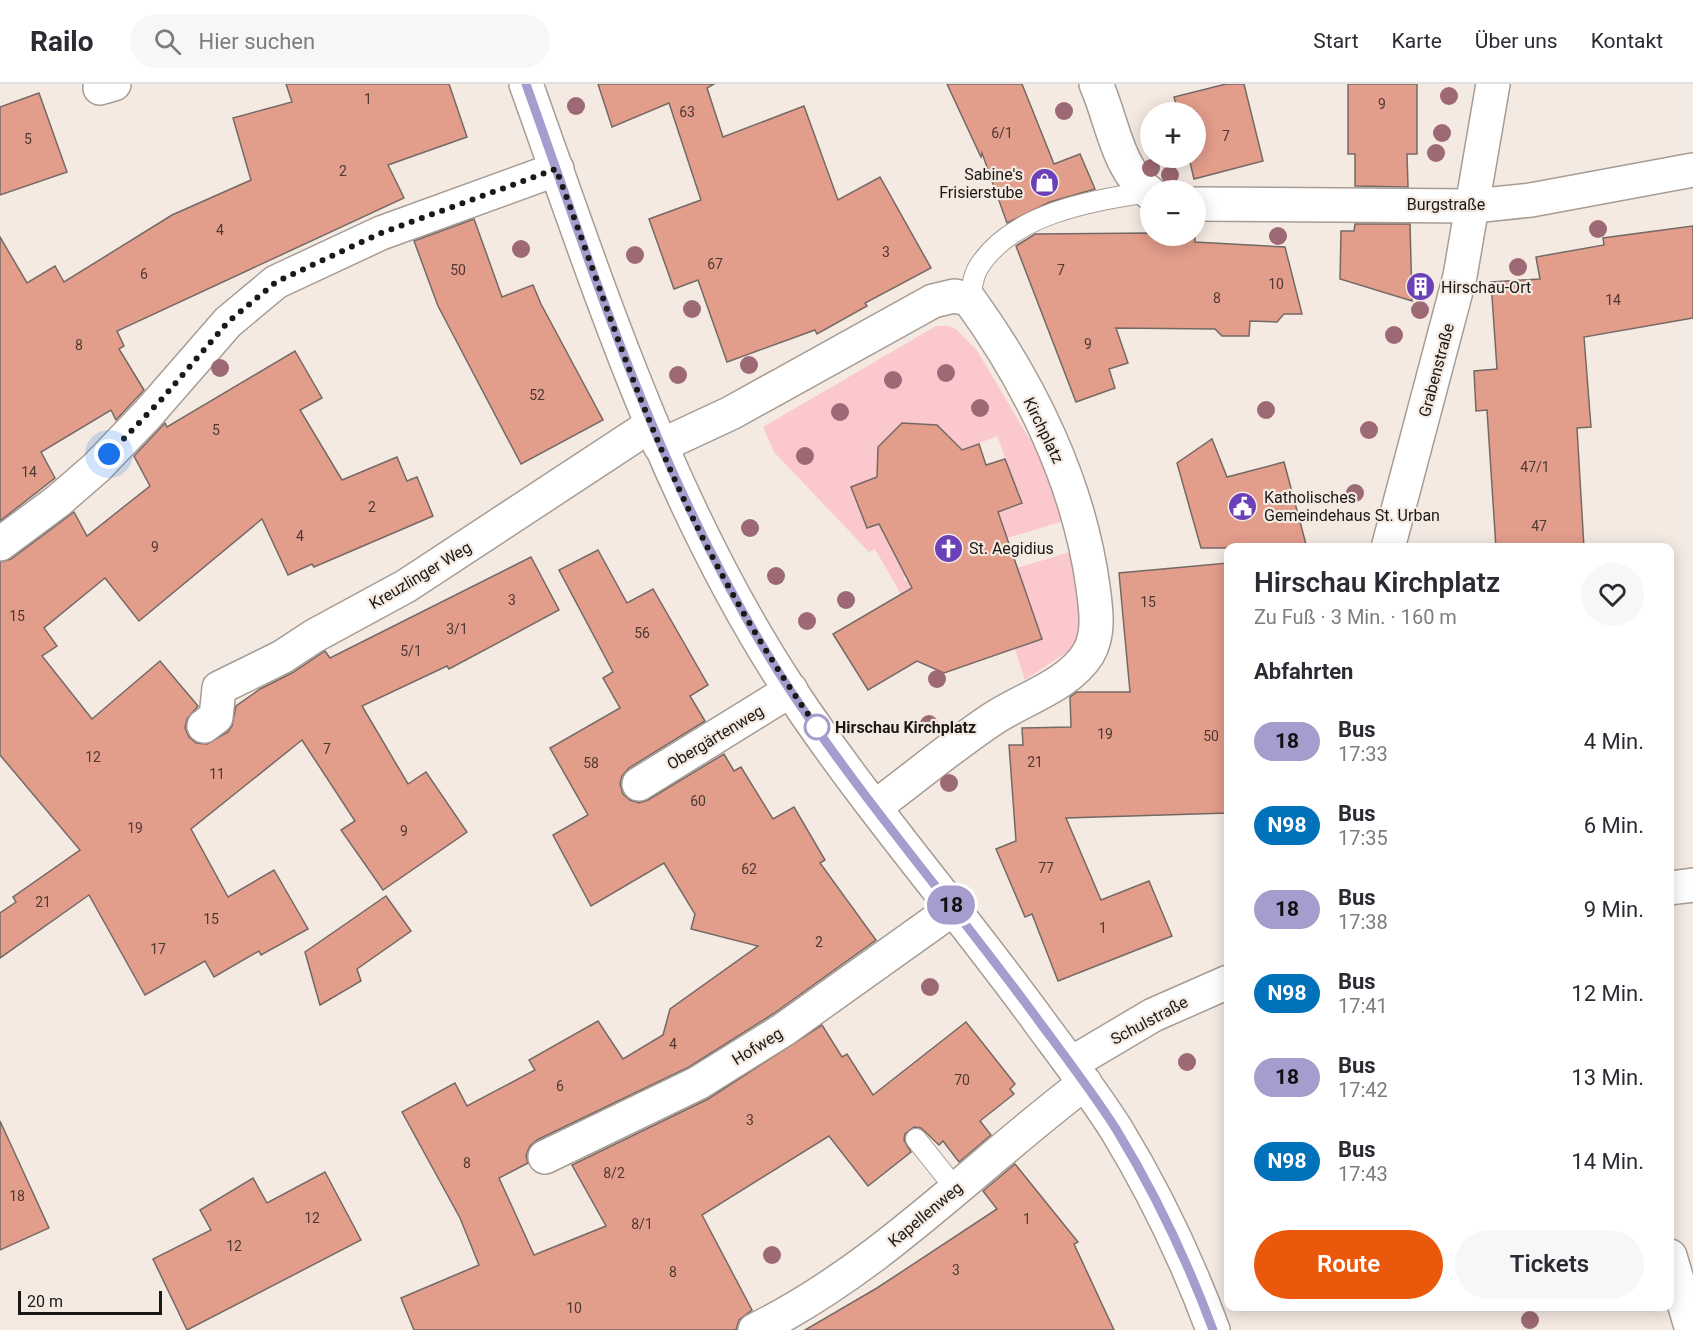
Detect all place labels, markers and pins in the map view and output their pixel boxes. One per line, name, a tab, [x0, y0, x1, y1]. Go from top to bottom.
place label: Sabine's Frisierstube	[939, 165, 1023, 202]
shop icon: Sabine's Frisierstube	[1028, 167, 1060, 199]
building icon: Hirschau-Ort	[1404, 271, 1436, 303]
place label: Hirschau-Ort	[1441, 278, 1531, 297]
place label: Katholisches Gemeindehaus St. Urban	[1264, 488, 1440, 525]
public building icon: Katholisches Gemeindehaus St. Urban	[1227, 490, 1259, 522]
church icon: St. Aegidius	[932, 532, 964, 564]
place label: St. Aegidius	[969, 539, 1054, 558]
marker: Hirschau Kirchplatz	[804, 714, 830, 740]
place label: Hirschau Kirchplatz	[835, 718, 976, 737]

